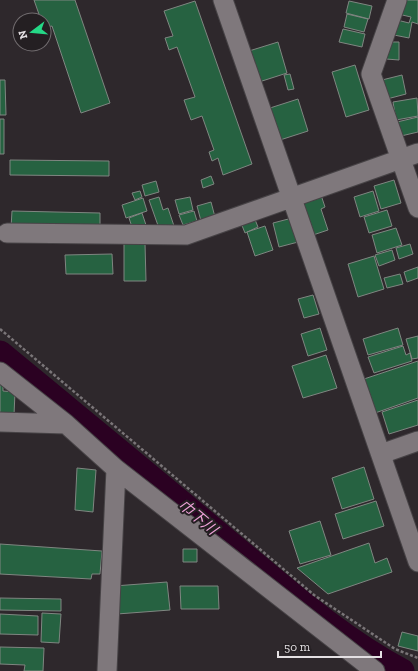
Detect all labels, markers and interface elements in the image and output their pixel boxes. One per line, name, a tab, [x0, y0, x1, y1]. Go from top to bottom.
north arrow	[12, 12, 52, 52]
text: N	[15, 28, 30, 40]
water label: 巾下川	[175, 496, 223, 540]
scale bar	[278, 633, 381, 659]
text: 50 m	[284, 640, 311, 654]

